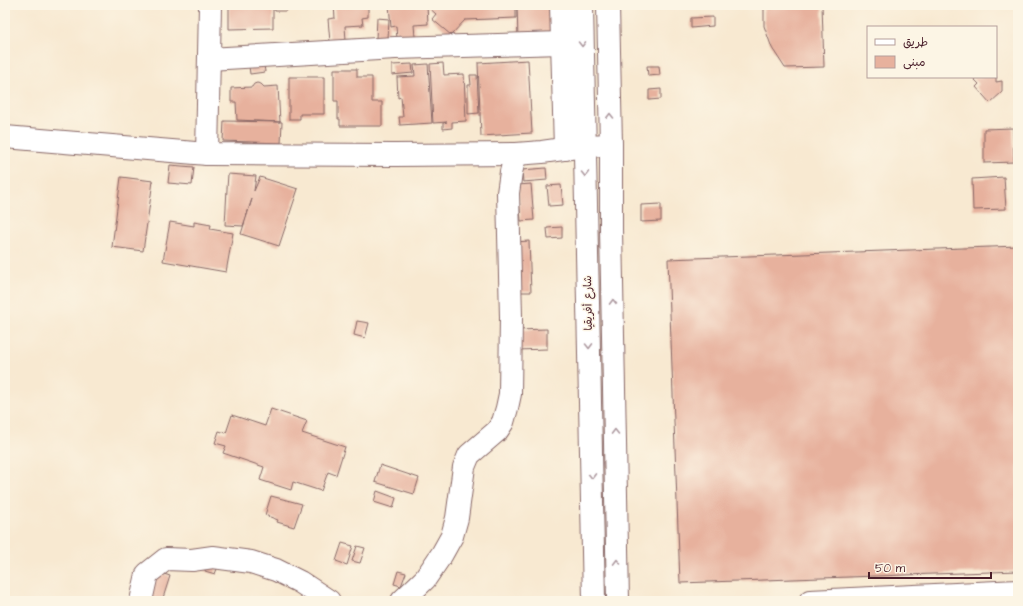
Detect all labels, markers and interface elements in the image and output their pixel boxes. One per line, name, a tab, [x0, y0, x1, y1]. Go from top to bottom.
legend	[867, 26, 997, 78]
text: طريق	[903, 34, 928, 51]
one-way arrow	[578, 41, 586, 47]
text: مبنى	[903, 54, 926, 71]
one-way arrow	[606, 113, 614, 119]
one-way arrow	[581, 171, 589, 177]
street label: شارع أفريقيا	[580, 275, 597, 331]
one-way arrow	[608, 299, 617, 305]
one-way arrow	[585, 343, 593, 349]
one-way arrow	[611, 429, 619, 435]
one-way arrow	[587, 473, 596, 479]
scale bar	[869, 554, 991, 580]
one-way arrow	[613, 559, 622, 565]
text: 50 m	[875, 560, 906, 577]

